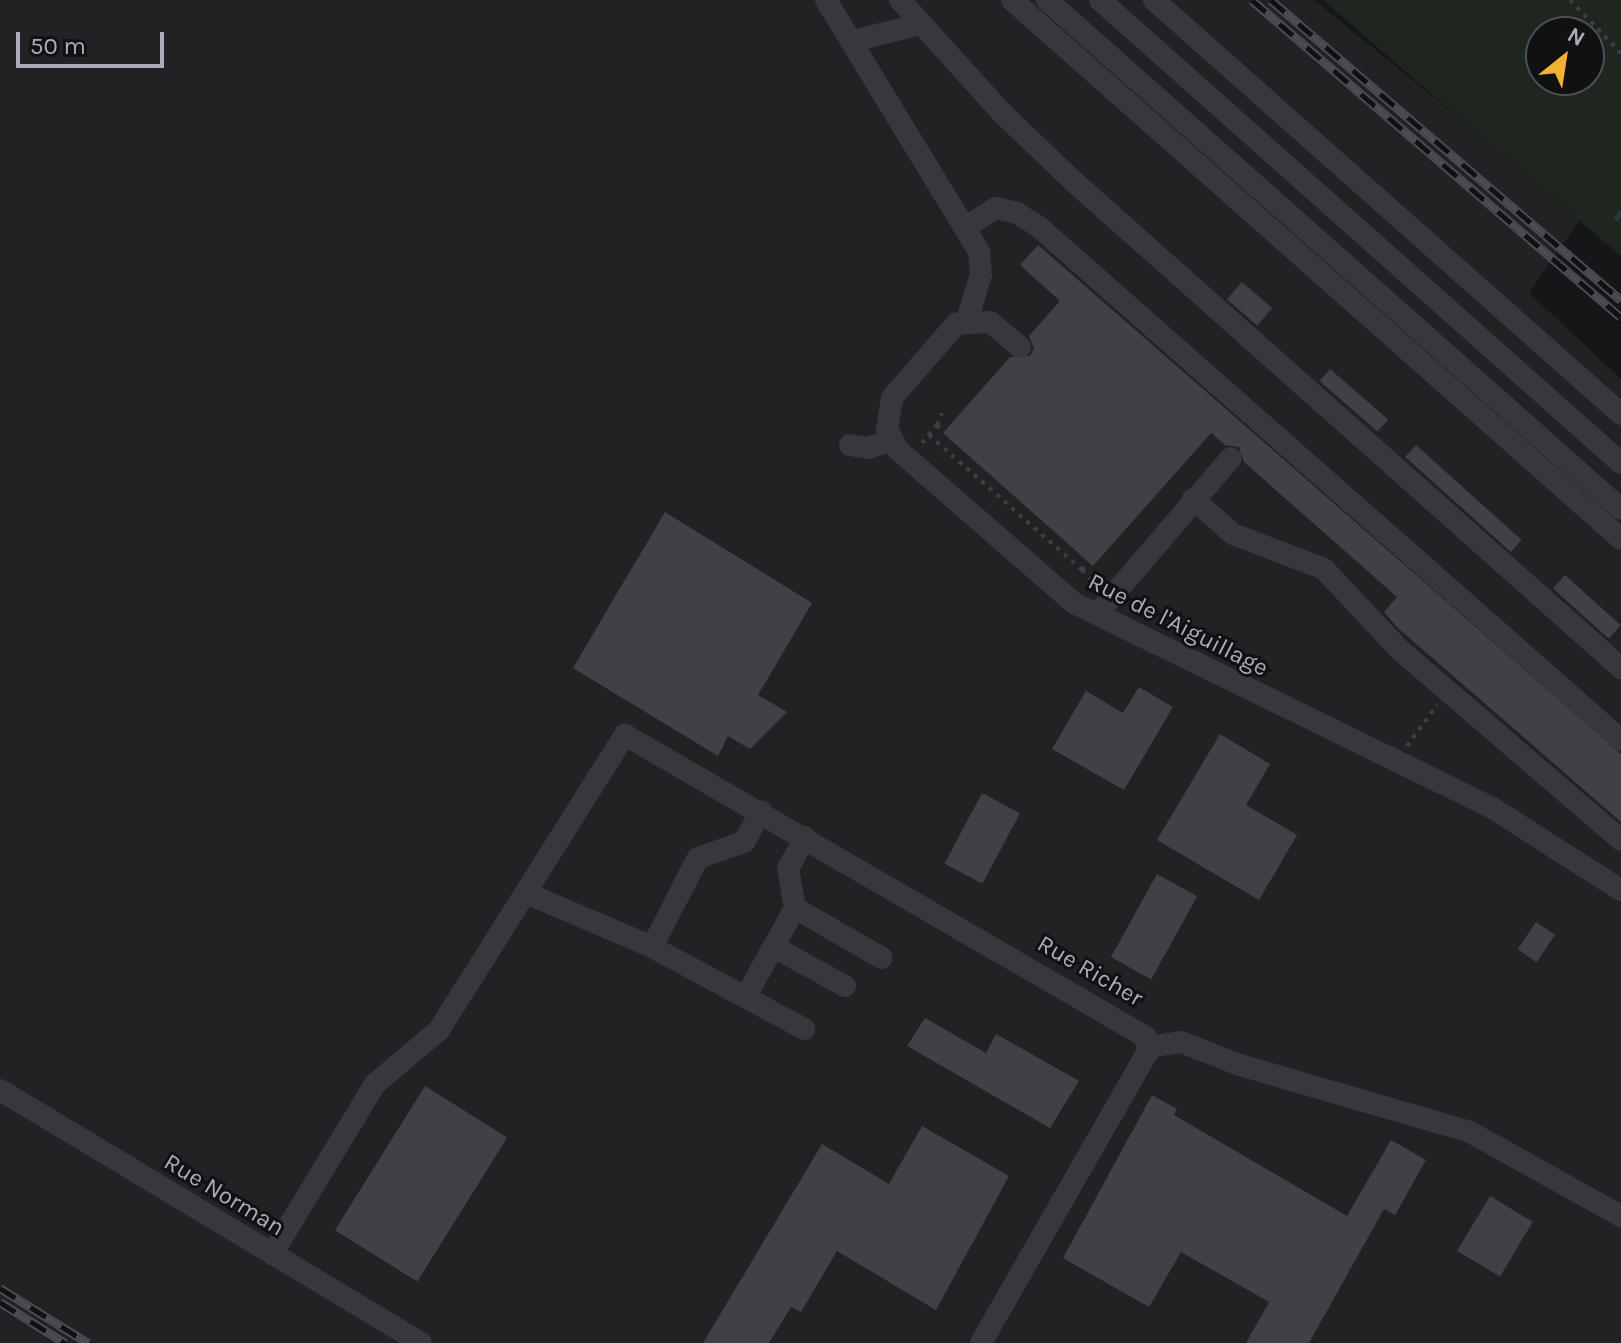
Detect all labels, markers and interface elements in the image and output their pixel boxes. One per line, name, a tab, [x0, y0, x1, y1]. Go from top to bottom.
scale bar	[20, 16, 168, 66]
north arrow	[1525, 16, 1605, 96]
text: N	[1563, 22, 1589, 52]
text: 50 m	[30, 32, 86, 60]
street label: Rue de l'Aiguillage	[1083, 567, 1273, 683]
street label: Rue Richer	[1032, 929, 1148, 1013]
street label: Rue Norman	[158, 1148, 290, 1242]

